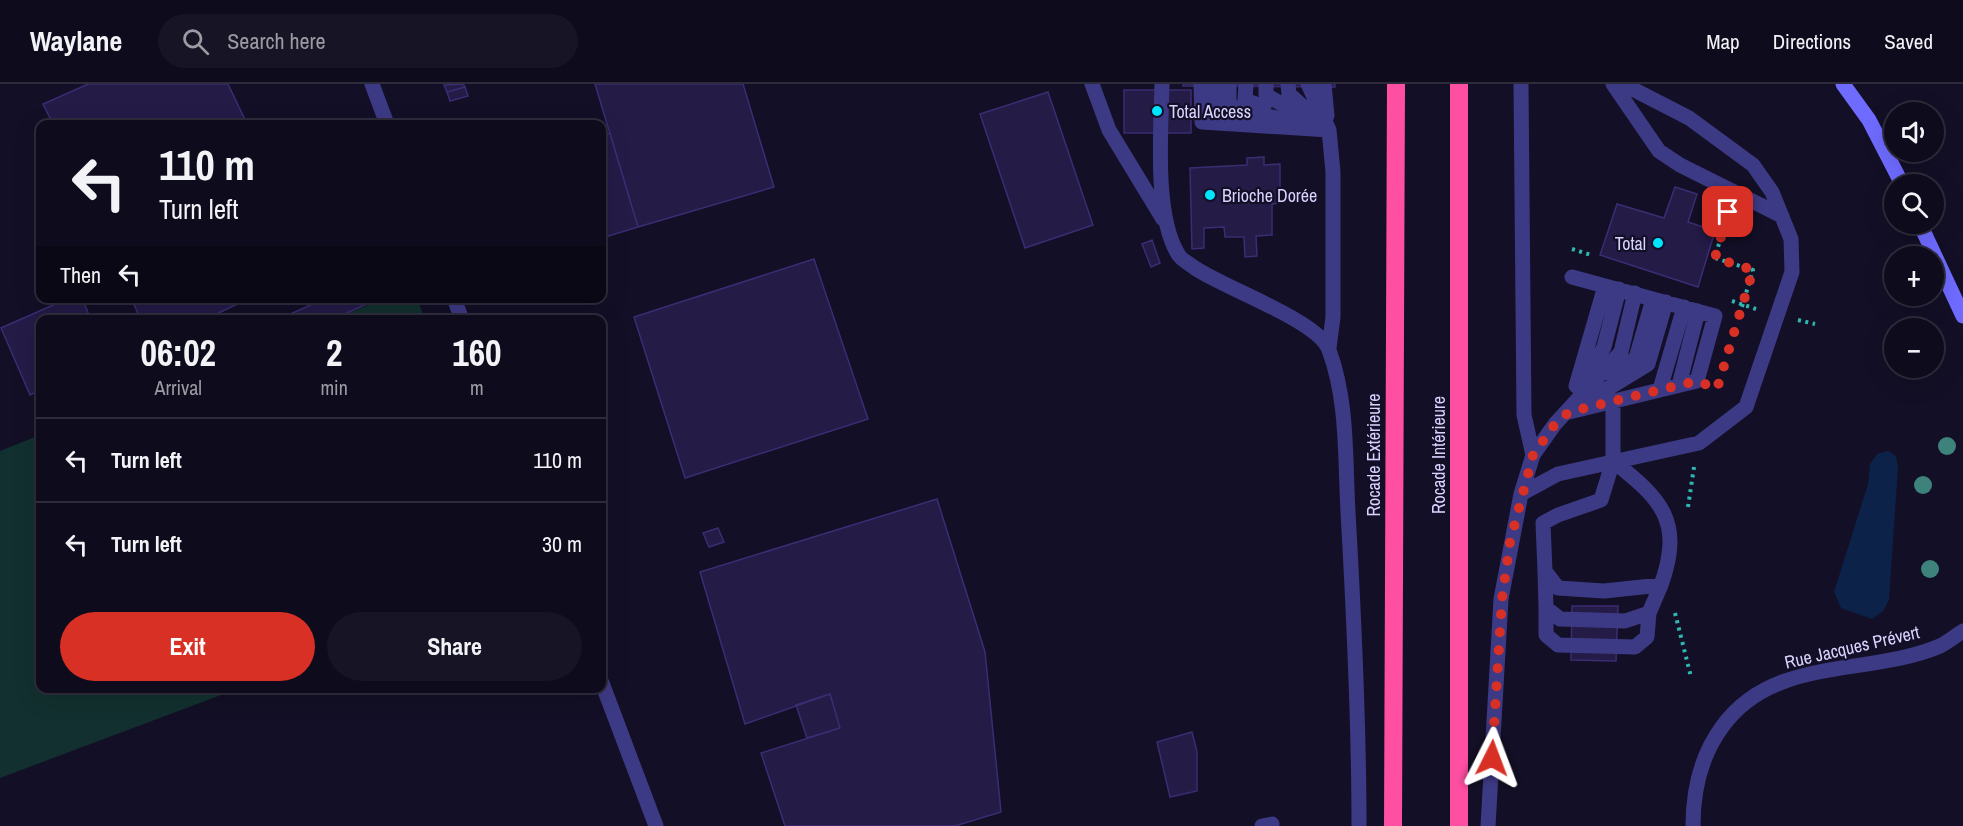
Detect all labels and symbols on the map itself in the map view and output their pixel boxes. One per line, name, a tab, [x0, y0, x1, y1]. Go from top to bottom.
place label: Total Access	[1169, 99, 1251, 124]
marker: Total Access	[1150, 104, 1164, 118]
place label: Brioche Dorée	[1222, 183, 1317, 208]
pin	[1702, 186, 1753, 237]
marker: Brioche Dorée	[1203, 188, 1217, 202]
place label: Total	[1615, 231, 1646, 256]
marker: Total	[1651, 236, 1665, 250]
street label: Rocade Extérieure	[1361, 393, 1386, 517]
street label: Rocade Intérieure	[1426, 396, 1451, 514]
street label: Rue Jacques Prévert	[1782, 619, 1922, 675]
position arrow	[1460, 726, 1524, 790]

